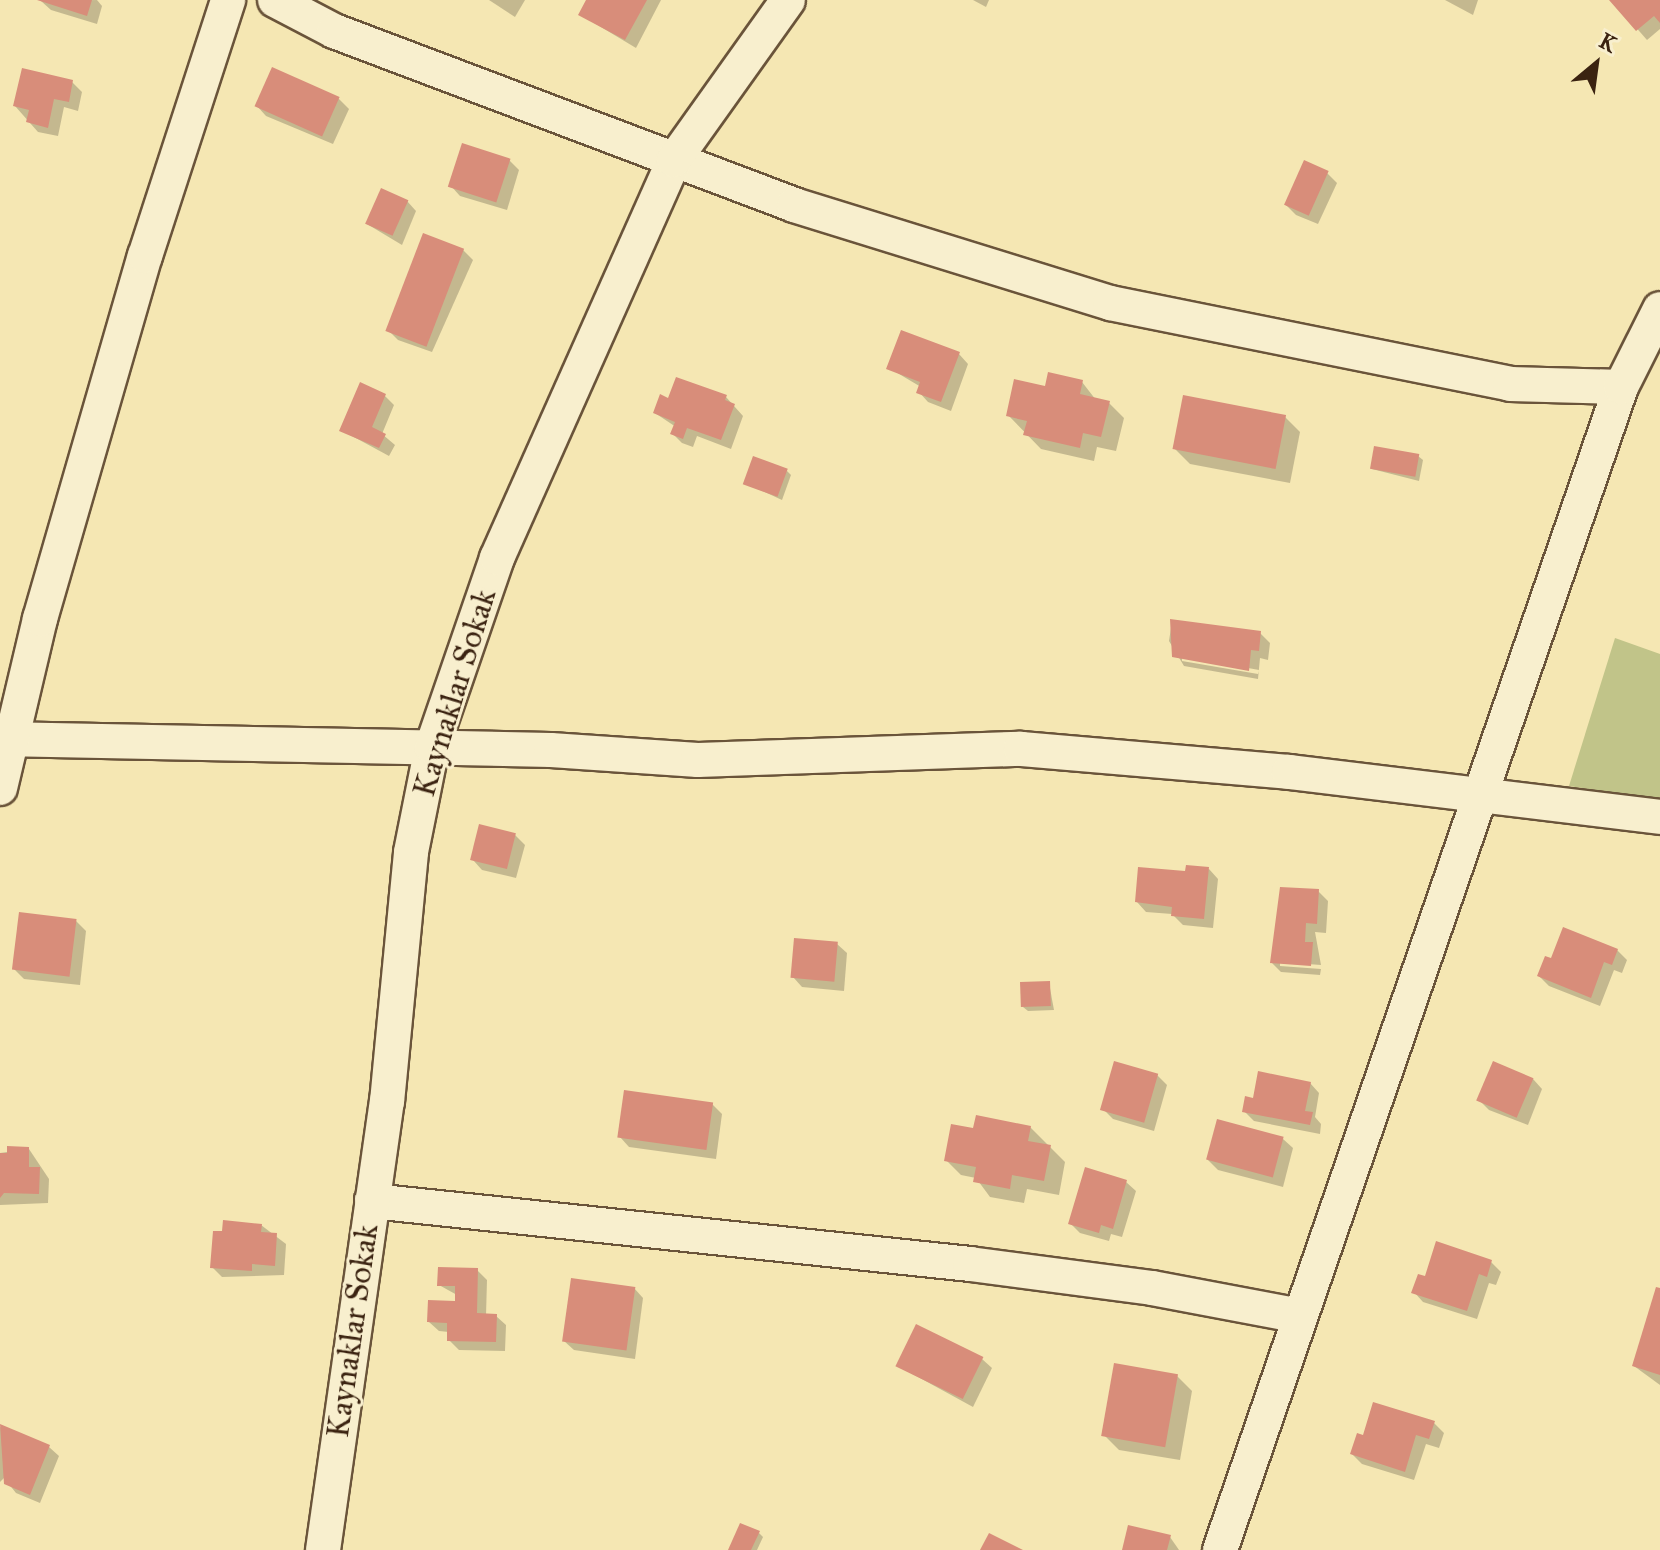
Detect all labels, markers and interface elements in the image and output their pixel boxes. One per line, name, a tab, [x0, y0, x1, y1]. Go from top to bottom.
north arrow	[1556, 24, 1636, 104]
text: K	[1595, 27, 1621, 58]
street label: Kaynaklar Sokak	[405, 584, 505, 802]
street label: Kaynaklar Sokak	[319, 1222, 387, 1440]

